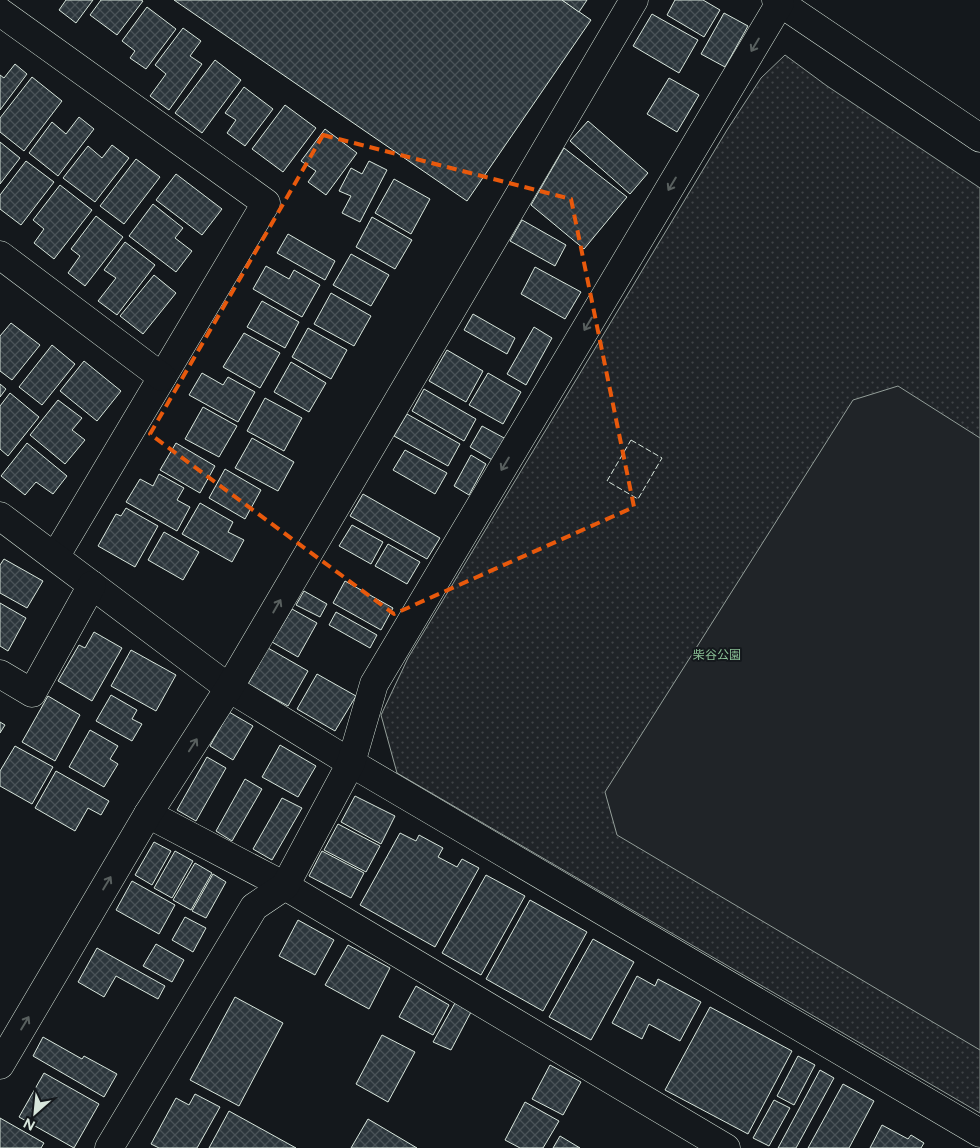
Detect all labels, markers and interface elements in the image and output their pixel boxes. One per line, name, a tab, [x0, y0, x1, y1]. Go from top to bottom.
one-way arrow	[749, 37, 759, 51]
one-way arrow	[666, 177, 676, 191]
one-way arrow	[583, 316, 593, 331]
one-way arrow	[500, 456, 510, 470]
one-way arrow	[273, 599, 283, 614]
park label: 柴谷公園	[693, 648, 741, 662]
one-way arrow	[188, 738, 198, 752]
one-way arrow	[103, 876, 113, 891]
one-way arrow	[20, 1016, 30, 1030]
north arrow	[10, 1088, 60, 1138]
text: N	[21, 1114, 38, 1134]

